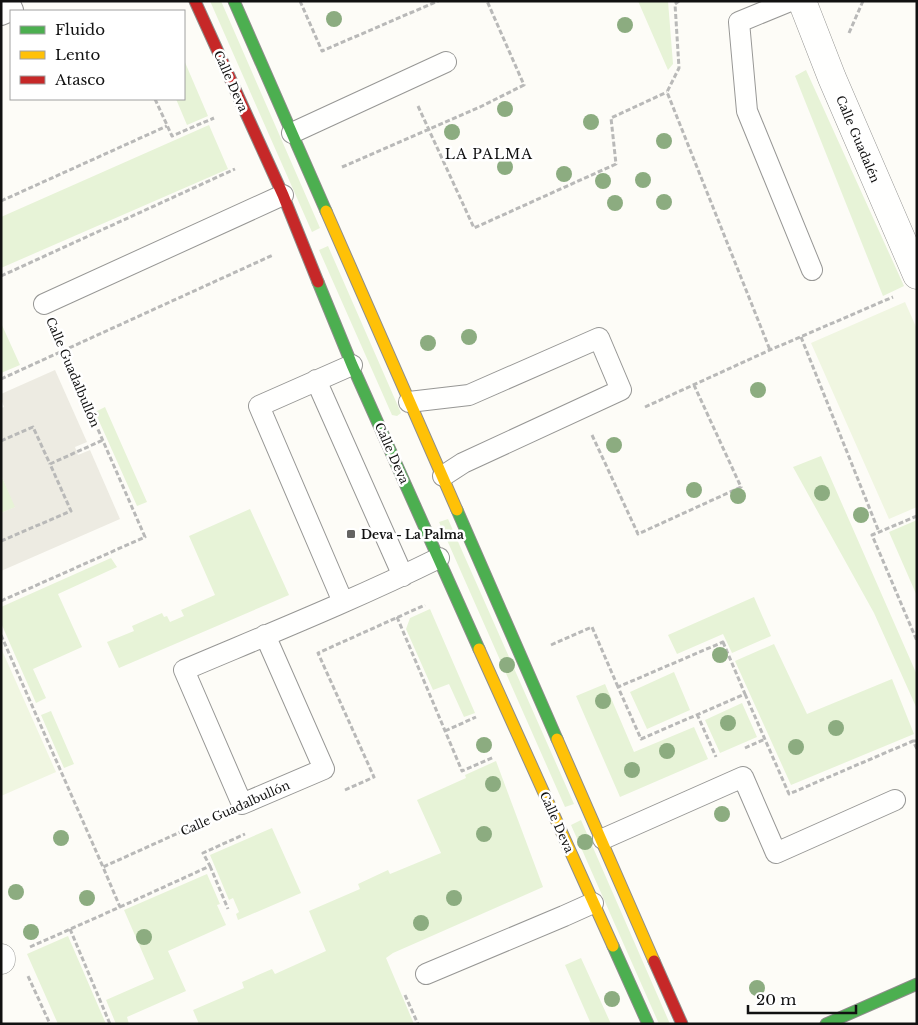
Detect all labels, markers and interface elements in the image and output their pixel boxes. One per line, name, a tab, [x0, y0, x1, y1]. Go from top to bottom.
legend	[10, 10, 185, 100]
text: Fluido	[55, 20, 105, 39]
text: Lento	[55, 45, 101, 64]
street label: Calle Deva	[211, 48, 251, 114]
text: Atasco	[54, 70, 105, 89]
street label: Calle Guadalén	[833, 93, 883, 185]
district label: LA PALMA	[445, 145, 533, 163]
street label: Calle Guadalbullón	[43, 315, 103, 429]
street label: Calle Deva	[372, 420, 412, 486]
place label: Deva - La Palma	[361, 527, 464, 542]
marker: Deva - La Palma	[345, 528, 357, 540]
street label: Calle Guadalbullón	[178, 777, 292, 839]
street label: Calle Deva	[537, 789, 577, 855]
scale bar	[748, 982, 856, 1014]
text: 20 m	[756, 990, 796, 1009]

